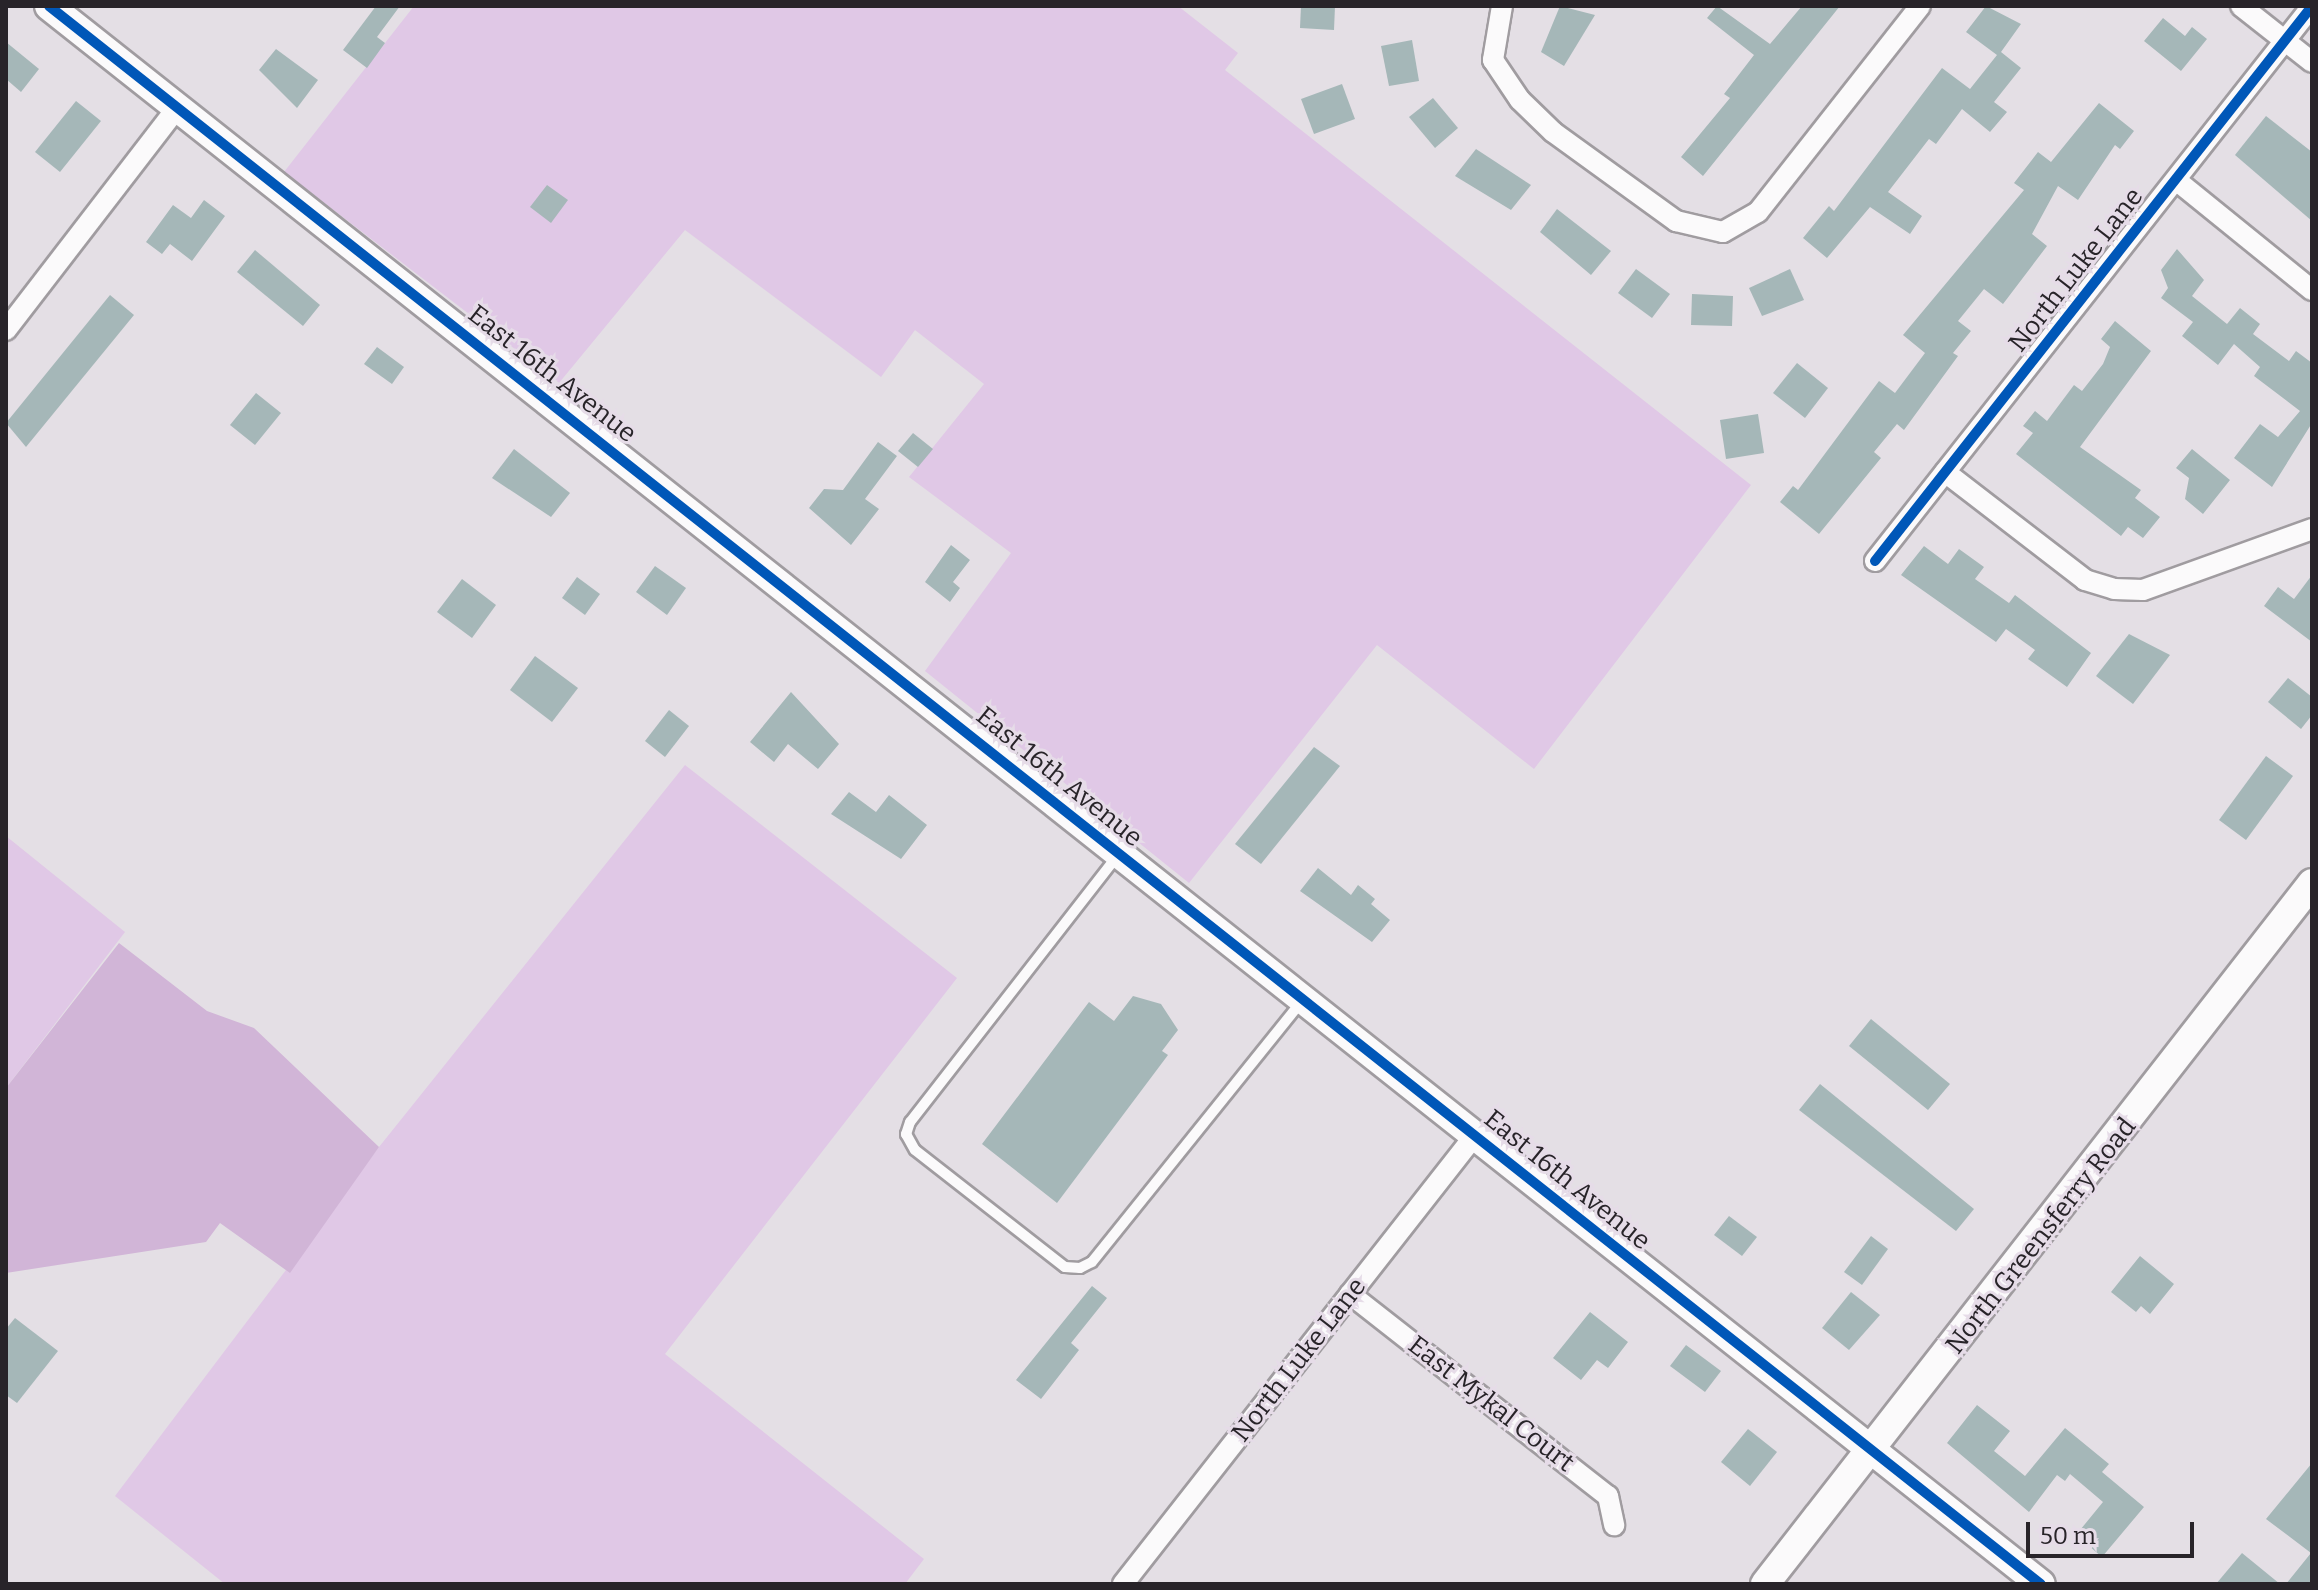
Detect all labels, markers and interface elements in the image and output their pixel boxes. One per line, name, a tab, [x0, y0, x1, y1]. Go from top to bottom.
street label: North Luke Lane	[2002, 182, 2150, 358]
street label: East 16th Avenue	[462, 299, 642, 449]
street label: East 16th Avenue	[970, 700, 1148, 854]
street label: East 16th Avenue	[1478, 1103, 1656, 1257]
street label: North Greensferry Road	[1939, 1112, 2143, 1360]
street label: North Luke Lane	[1225, 1272, 1373, 1448]
street label: East Mykal Court	[1402, 1330, 1580, 1478]
scale bar	[2030, 1506, 2198, 1556]
text: 50 m	[2040, 1522, 2096, 1550]

